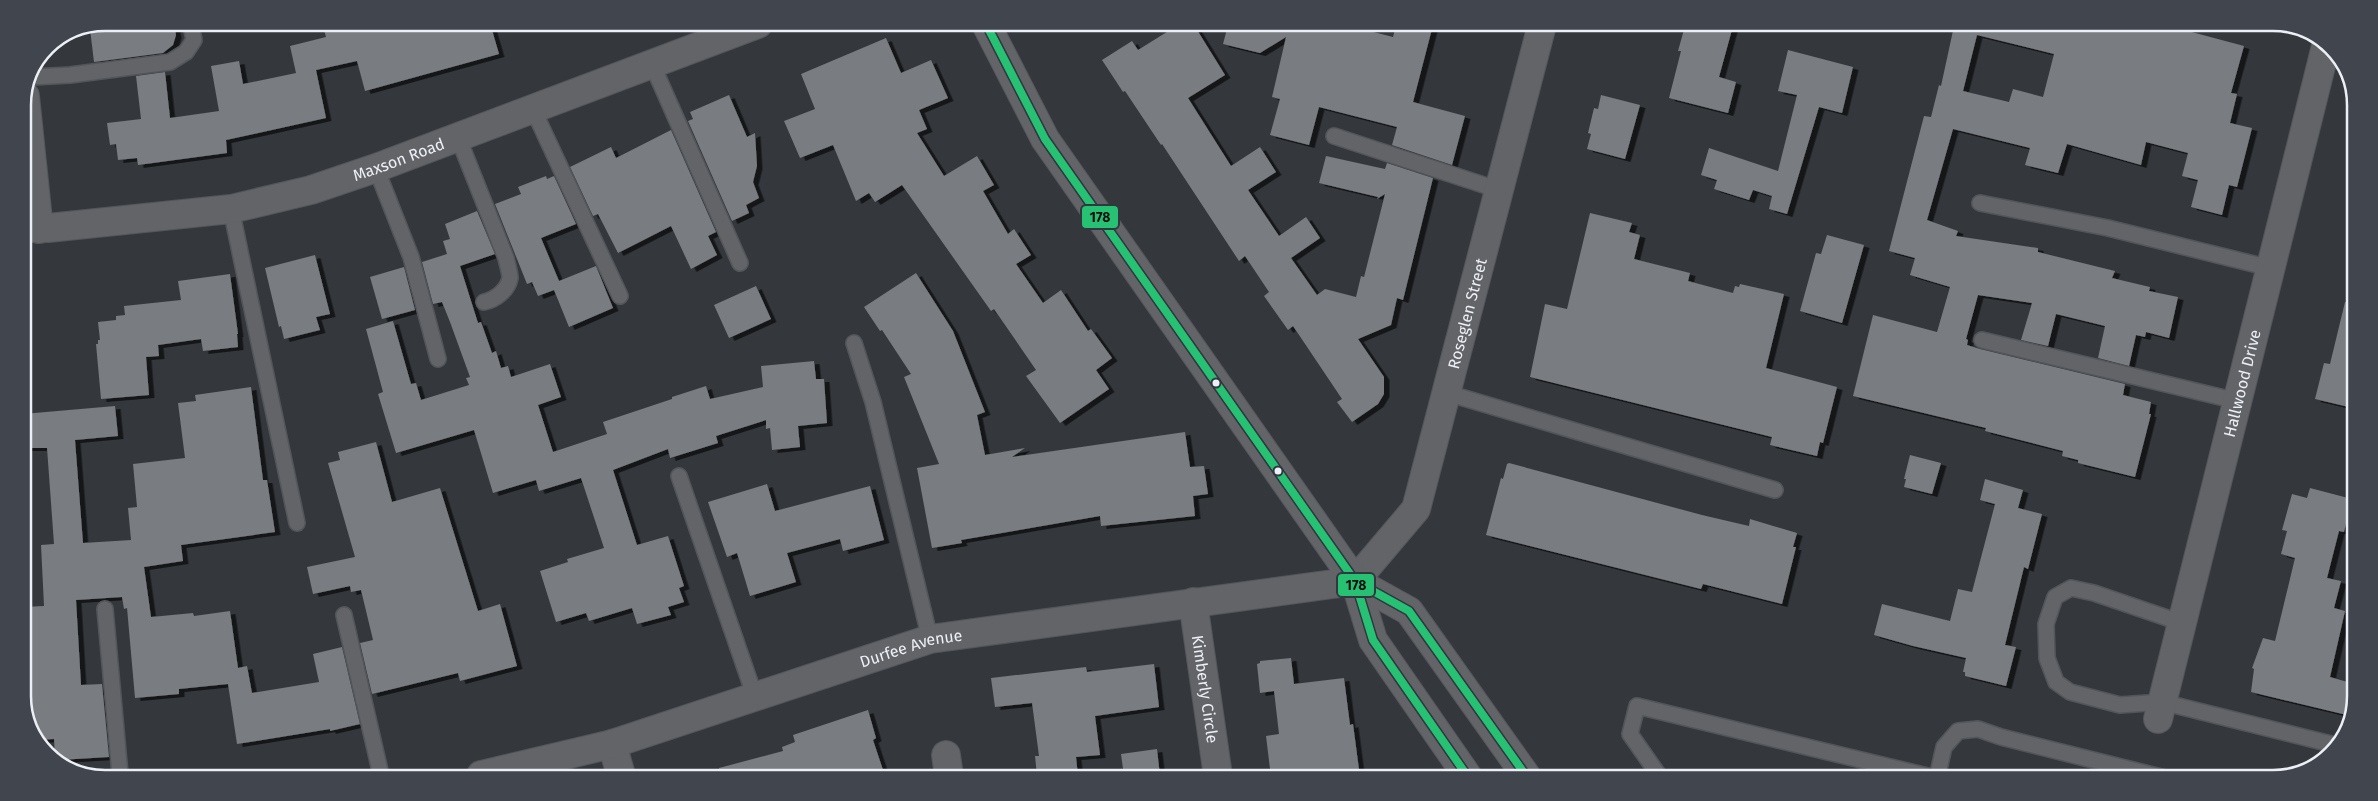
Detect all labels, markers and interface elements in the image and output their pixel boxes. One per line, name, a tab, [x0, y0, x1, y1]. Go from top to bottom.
street label: Maxson Road	[350, 134, 447, 185]
line badge: 178	[1081, 205, 1119, 229]
text: 178	[1090, 209, 1110, 226]
street label: Roseglen Street	[1444, 256, 1491, 371]
street label: Hallwood Drive	[2220, 328, 2265, 439]
unlabelled marker	[1211, 378, 1221, 388]
unlabelled marker	[1273, 466, 1283, 476]
line badge: 178	[1337, 573, 1375, 597]
text: 178	[1346, 577, 1366, 594]
street label: Durfee Avenue	[857, 626, 963, 672]
street label: Kimberly Circle	[1188, 634, 1222, 744]

